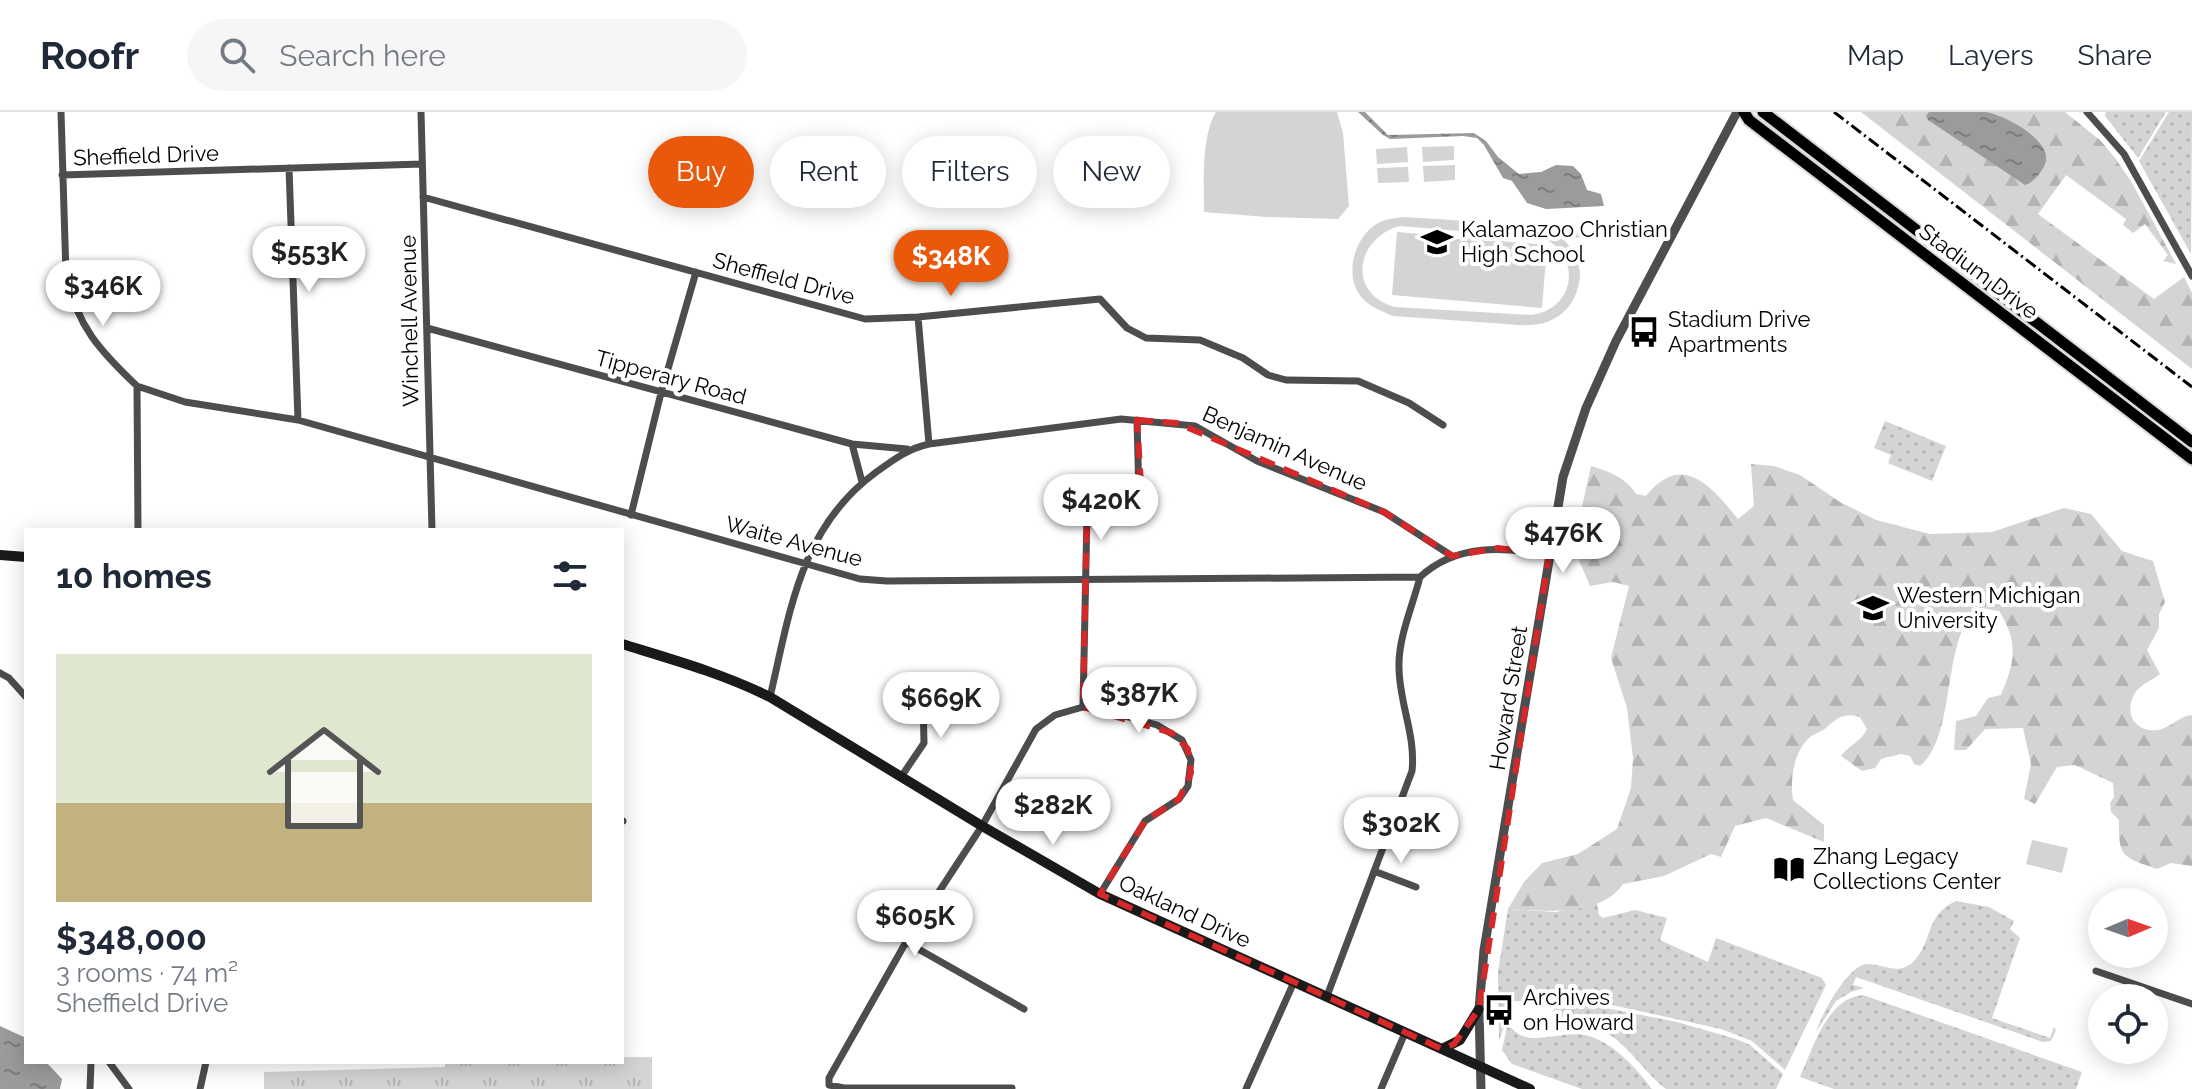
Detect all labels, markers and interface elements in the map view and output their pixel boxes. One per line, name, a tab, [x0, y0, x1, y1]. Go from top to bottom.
search box	[187, 19, 747, 91]
text: Roofr	[40, 33, 139, 78]
icon: search	[215, 33, 259, 77]
text: Search here	[279, 38, 446, 73]
text: Map	[1847, 39, 1904, 72]
text: Layers	[1948, 39, 2034, 72]
text: Share	[2078, 39, 2152, 72]
chip: Buy	[648, 136, 754, 208]
chip: Rent	[770, 136, 886, 208]
chip: Filters	[902, 136, 1037, 208]
chip: New	[1053, 136, 1170, 208]
street label: Sheffield Drive	[73, 139, 219, 171]
place label: Kalamazoo Christian High School	[1461, 216, 1668, 267]
street label: Stadium Drive	[1914, 218, 2044, 324]
school or university icon: Kalamazoo Christian High School	[1420, 225, 1454, 259]
pin: $553K	[253, 226, 365, 294]
pin: $348K	[895, 230, 1007, 298]
street label: Winchell Avenue	[395, 235, 423, 407]
text: $553K	[270, 237, 348, 267]
text: $348K	[912, 241, 990, 271]
street label: Sheffield Drive	[710, 247, 858, 309]
pin: $346K	[47, 260, 159, 328]
text: $346K	[64, 271, 142, 301]
place label: Stadium Drive Apartments	[1668, 306, 1810, 357]
bus stop icon: Stadium Drive Apartments	[1627, 315, 1661, 349]
street label: Tipperary Road	[593, 344, 749, 410]
street label: Benjamin Avenue	[1199, 400, 1371, 496]
pin: $420K	[1045, 474, 1157, 542]
text: $420K	[1061, 485, 1141, 515]
pin: $476K	[1507, 507, 1619, 575]
street label: Waite Avenue	[723, 510, 865, 572]
text: $476K	[1523, 518, 1603, 548]
icon: filters	[548, 554, 592, 598]
text: 10 homes	[56, 556, 212, 596]
place label: Western Michigan University	[1897, 582, 2081, 633]
school or university icon: Western Michigan University	[1856, 591, 1890, 625]
street label: Howard Street	[1484, 623, 1532, 772]
pin: $387K	[1083, 667, 1195, 735]
pin: $669K	[885, 672, 997, 740]
text: $387K	[1100, 678, 1178, 708]
text: $669K	[901, 683, 981, 713]
icon: home	[252, 706, 396, 850]
pin: $282K	[997, 779, 1109, 847]
text: $282K	[1014, 790, 1092, 820]
pin: $302K	[1345, 797, 1457, 865]
text: $302K	[1362, 808, 1440, 838]
place label: Zhang Legacy Collections Center	[1813, 843, 2001, 894]
library icon: Zhang Legacy Collections Center	[1772, 852, 1806, 886]
street label: Oakland Drive	[1115, 869, 1255, 953]
north arrow	[2088, 888, 2168, 968]
map controls	[2088, 888, 2168, 1064]
pin: $605K	[859, 890, 971, 958]
text: $605K	[875, 901, 955, 931]
text: $348,000	[56, 918, 207, 958]
text: 3 rooms · 74 m²	[56, 958, 238, 988]
place label: Archives on Howard	[1523, 984, 1634, 1035]
button: locate	[2088, 984, 2168, 1064]
text: Sheffield Drive	[56, 988, 228, 1018]
bus stop icon: Archives on Howard	[1482, 993, 1516, 1027]

